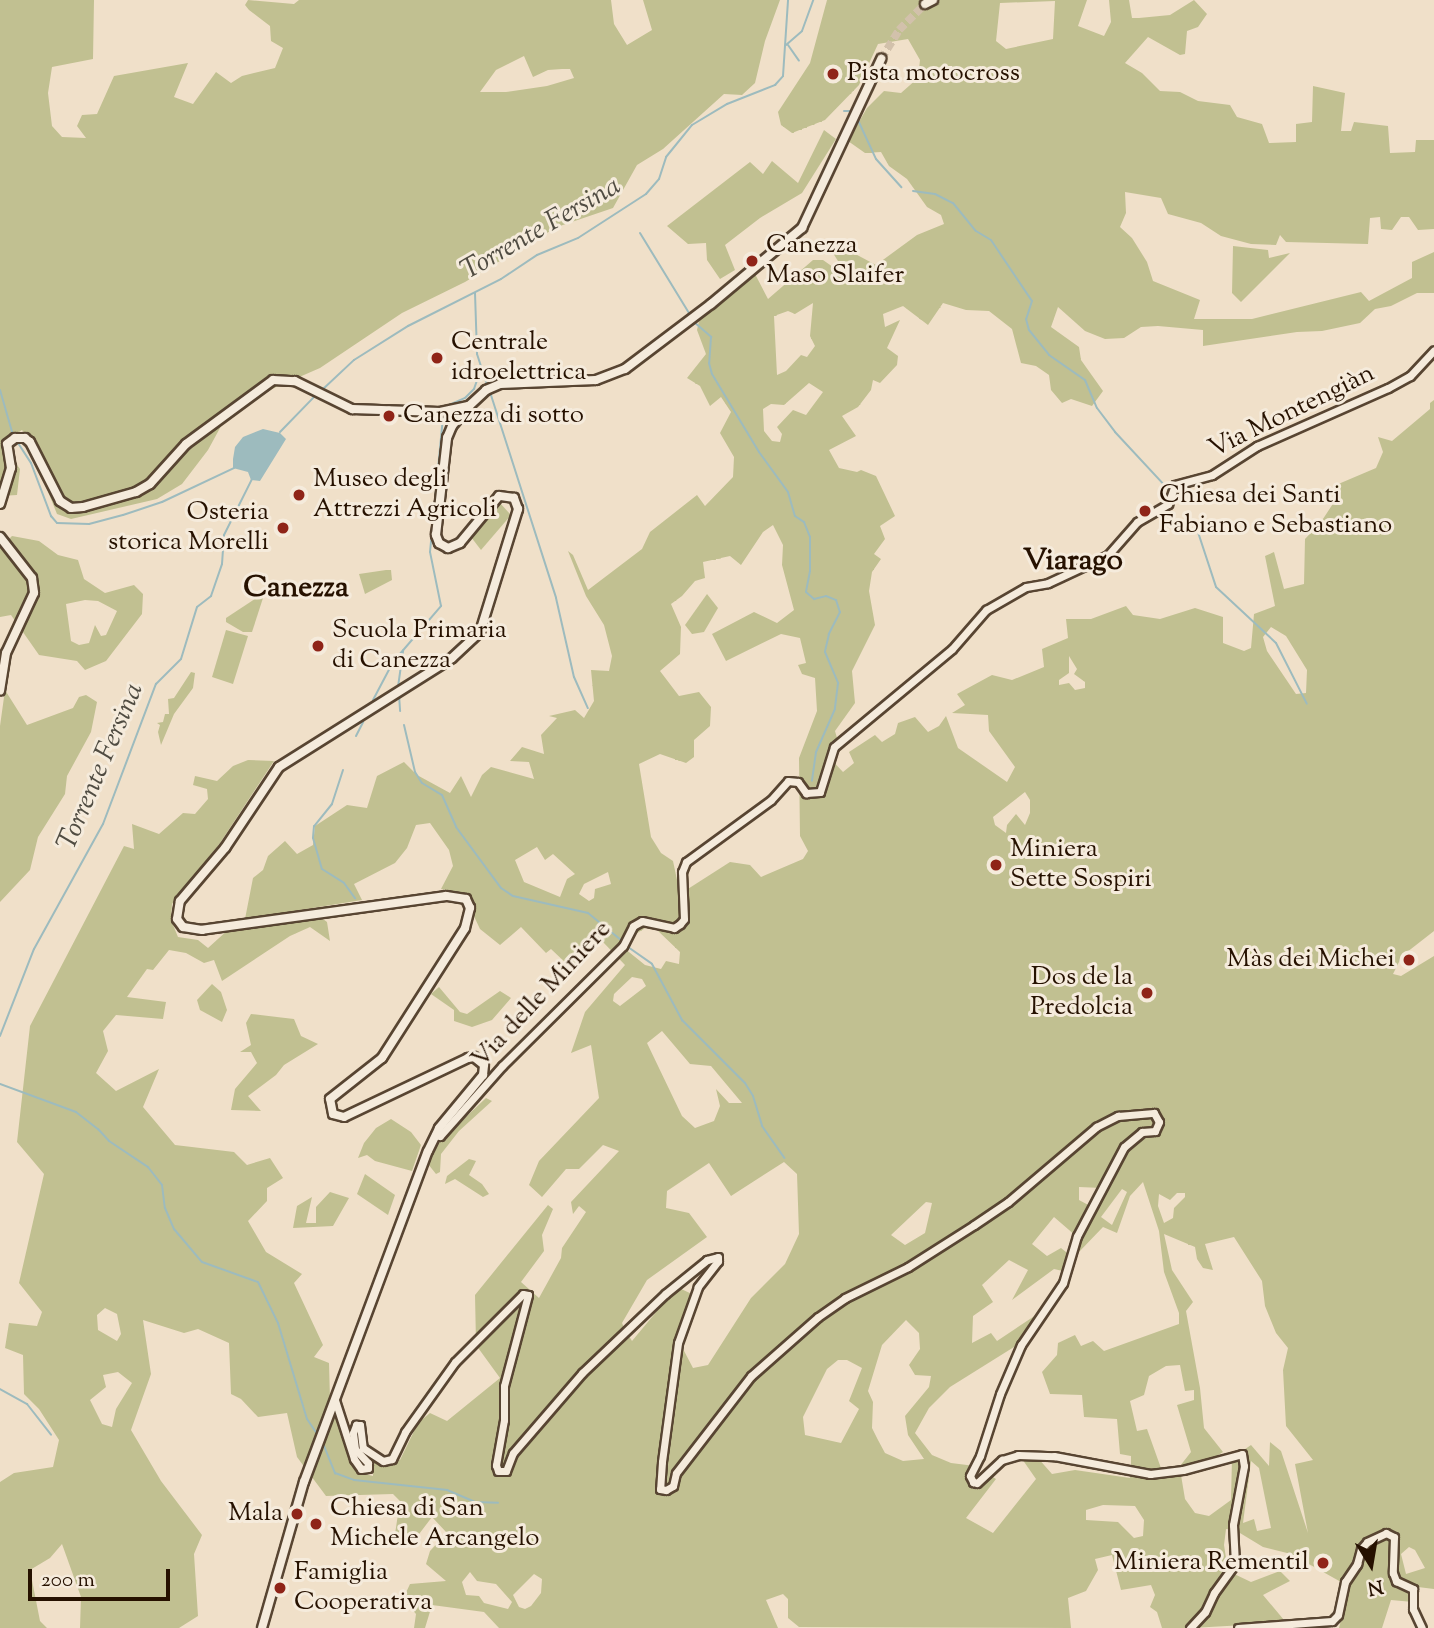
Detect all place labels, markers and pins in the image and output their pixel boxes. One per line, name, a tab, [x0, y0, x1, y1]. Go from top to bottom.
place label: Pista motocross	[847, 58, 1020, 90]
marker: Pista motocross	[825, 66, 841, 82]
place label: Canezza Maso Slaifer	[766, 230, 904, 292]
marker: Canezza Maso Slaifer	[744, 253, 760, 269]
place label: Centrale idroelettrica	[451, 327, 586, 388]
marker: Centrale idroelettrica	[429, 350, 445, 366]
place label: Canezza di sotto	[403, 400, 584, 432]
marker: Canezza di sotto	[381, 408, 397, 424]
place label: Museo degli Attrezzi Agricoli	[313, 464, 497, 526]
place label: Chiesa dei Santi Fabiano e Sebastiano	[1159, 480, 1392, 542]
marker: Museo degli Attrezzi Agricoli	[291, 487, 307, 503]
place label: Osteria storica Morelli	[108, 497, 269, 558]
marker: Chiesa dei Santi Fabiano e Sebastiano	[1137, 503, 1153, 519]
marker: Osteria storica Morelli	[275, 520, 291, 536]
place label: Scuola Primaria di Canezza	[332, 615, 507, 676]
marker: Scuola Primaria di Canezza	[310, 638, 326, 654]
place label: Miniera Sette Sospiri	[1010, 834, 1152, 896]
marker: Miniera Sette Sospiri	[988, 857, 1004, 873]
place label: Màs dei Michei	[1227, 944, 1395, 976]
marker: Màs dei Michei	[1401, 952, 1417, 968]
place label: Dos de la Predolcia	[1030, 962, 1133, 1024]
marker: Dos de la Predolcia	[1139, 985, 1155, 1001]
place label: Chiesa di San Michele Arcangelo	[330, 1493, 539, 1554]
place label: Mala	[228, 1498, 283, 1530]
marker: Mala	[289, 1506, 305, 1522]
marker: Chiesa di San Michele Arcangelo	[308, 1516, 324, 1532]
place label: Miniera Rementil	[1114, 1547, 1309, 1579]
marker: Miniera Rementil	[1315, 1555, 1331, 1571]
place label: Famiglia Cooperativa	[294, 1557, 432, 1618]
marker: Famiglia Cooperativa	[272, 1580, 288, 1596]

